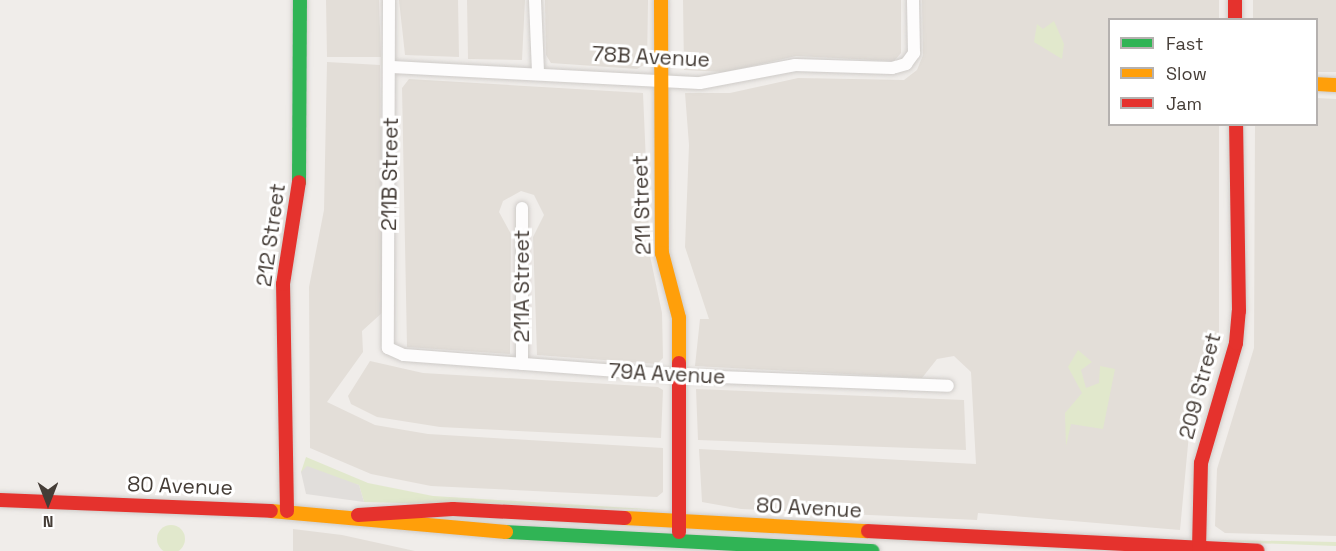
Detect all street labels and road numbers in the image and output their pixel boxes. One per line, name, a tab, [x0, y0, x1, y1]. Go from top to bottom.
street label: 78B Avenue	[591, 41, 711, 73]
street label: 211B Street	[376, 117, 404, 231]
street label: 211 Street	[628, 155, 656, 255]
street label: 212 Street	[251, 182, 291, 288]
street label: 211A Street	[509, 229, 535, 343]
street label: 209 Street	[1174, 330, 1226, 442]
street label: 79A Avenue	[608, 358, 726, 390]
street label: 80 Avenue	[127, 472, 233, 500]
street label: 80 Avenue	[755, 493, 863, 523]

